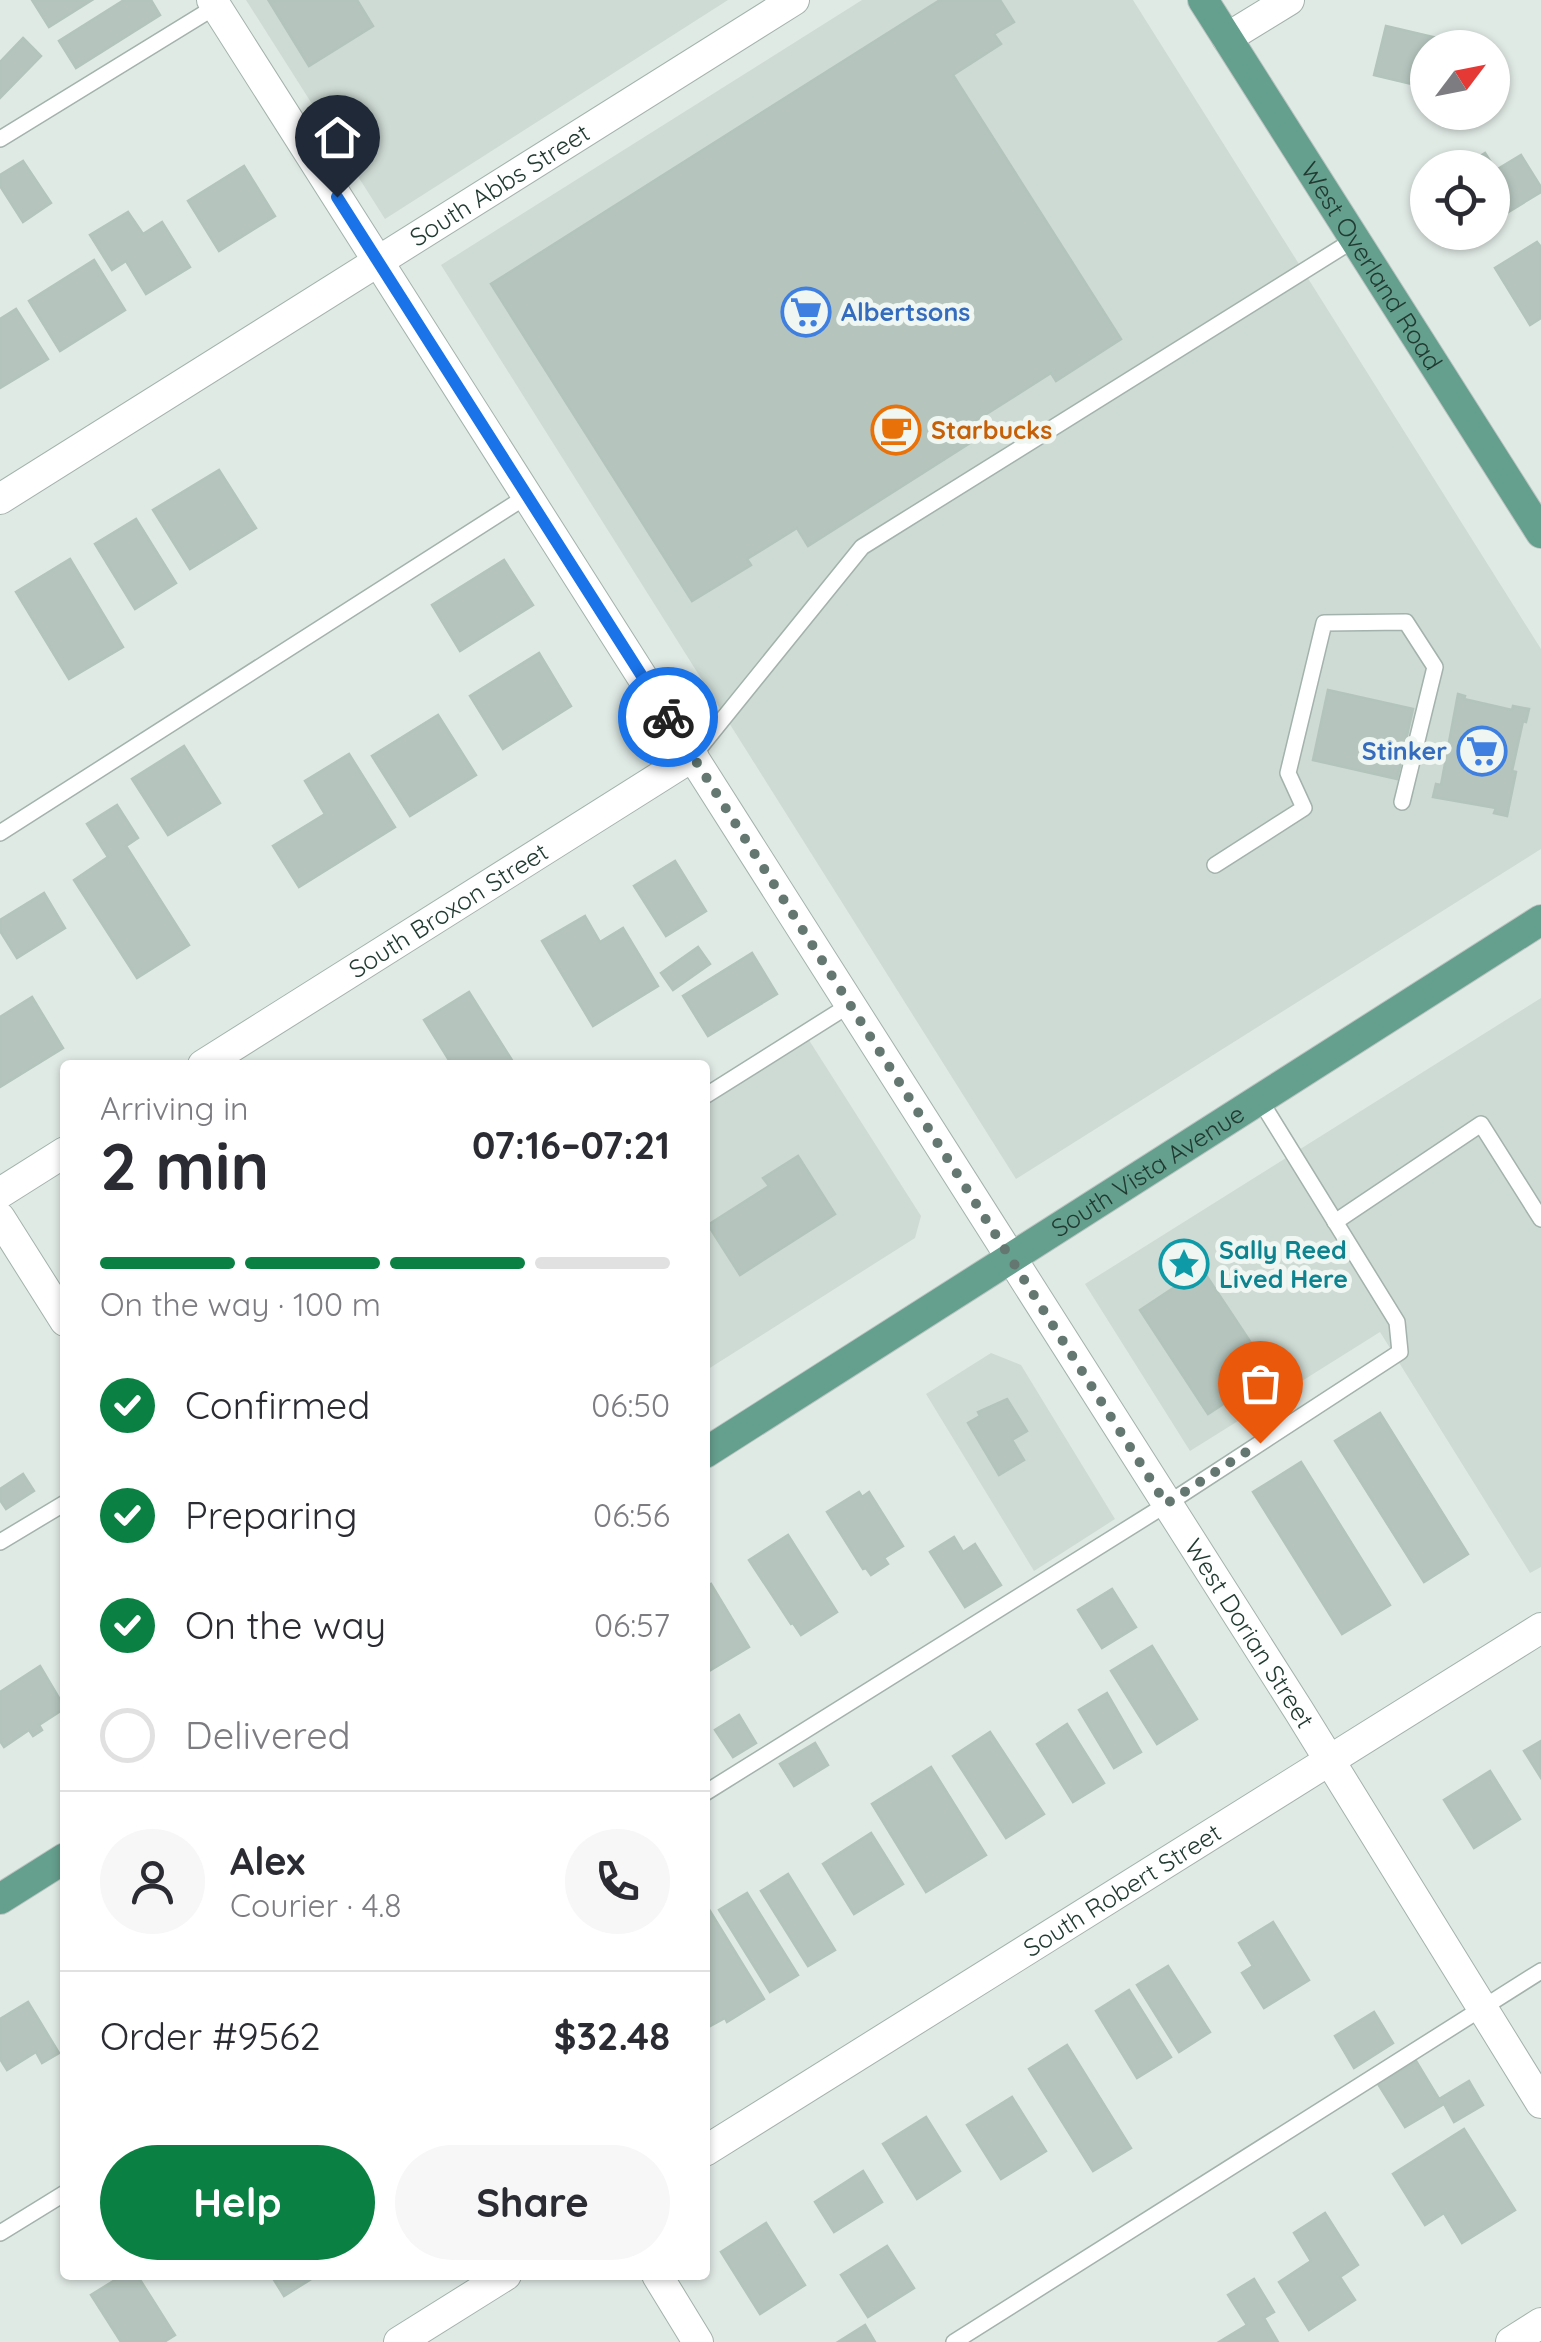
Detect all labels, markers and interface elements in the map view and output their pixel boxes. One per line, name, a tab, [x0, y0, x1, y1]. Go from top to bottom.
north arrow	[1410, 30, 1510, 130]
map controls	[1410, 30, 1510, 250]
pin	[295, 95, 380, 198]
icon: home	[310, 110, 365, 165]
street label: South Abbs Street	[404, 117, 595, 253]
button: locate	[1410, 150, 1510, 250]
street label: West Overland Road	[1295, 156, 1450, 376]
supermarket icon: Albertsons	[780, 286, 832, 338]
place label: Albertsons	[841, 296, 970, 327]
cafe icon: Starbucks	[870, 404, 922, 456]
place label: Starbucks	[931, 414, 1052, 445]
courier	[618, 667, 718, 767]
icon: bike	[641, 690, 696, 745]
supermarket icon: Stinker	[1456, 725, 1508, 777]
place label: Stinker	[1362, 735, 1447, 766]
street label: South Broxon Street	[343, 836, 553, 984]
text: Arriving in	[100, 1088, 249, 1128]
street label: South Vista Avenue	[1045, 1097, 1250, 1243]
text: 07:16–07:21	[472, 1121, 670, 1169]
text: 2 min	[100, 1125, 269, 1206]
place label: Sally Reed Lived Here	[1219, 1234, 1348, 1294]
place icon: Sally Reed Lived Here	[1158, 1238, 1210, 1290]
text: On the way · 100 m	[100, 1284, 381, 1324]
pin	[1218, 1341, 1303, 1444]
icon: bag	[1233, 1356, 1288, 1411]
icon: check	[100, 1378, 155, 1433]
text: Confirmed	[185, 1381, 370, 1429]
text: 06:50	[591, 1385, 670, 1425]
icon: check	[100, 1488, 155, 1543]
text: Preparing	[185, 1491, 357, 1539]
text: 06:56	[593, 1495, 670, 1535]
street label: West Dorian Street	[1178, 1533, 1322, 1733]
icon: check	[100, 1598, 155, 1653]
text: On the way	[185, 1601, 386, 1649]
text: 06:57	[594, 1605, 670, 1645]
text: Delivered	[185, 1711, 351, 1759]
street label: South Robert Street	[1017, 1816, 1226, 1963]
button: person	[100, 1829, 205, 1934]
button: phone	[565, 1829, 670, 1934]
text: Alex	[230, 1837, 305, 1885]
text: Courier · 4.8	[230, 1885, 402, 1925]
text: Order #9562	[100, 2012, 321, 2060]
text: $32.48	[554, 2012, 670, 2060]
button: Help	[100, 2145, 375, 2260]
button: Share	[395, 2145, 670, 2260]

